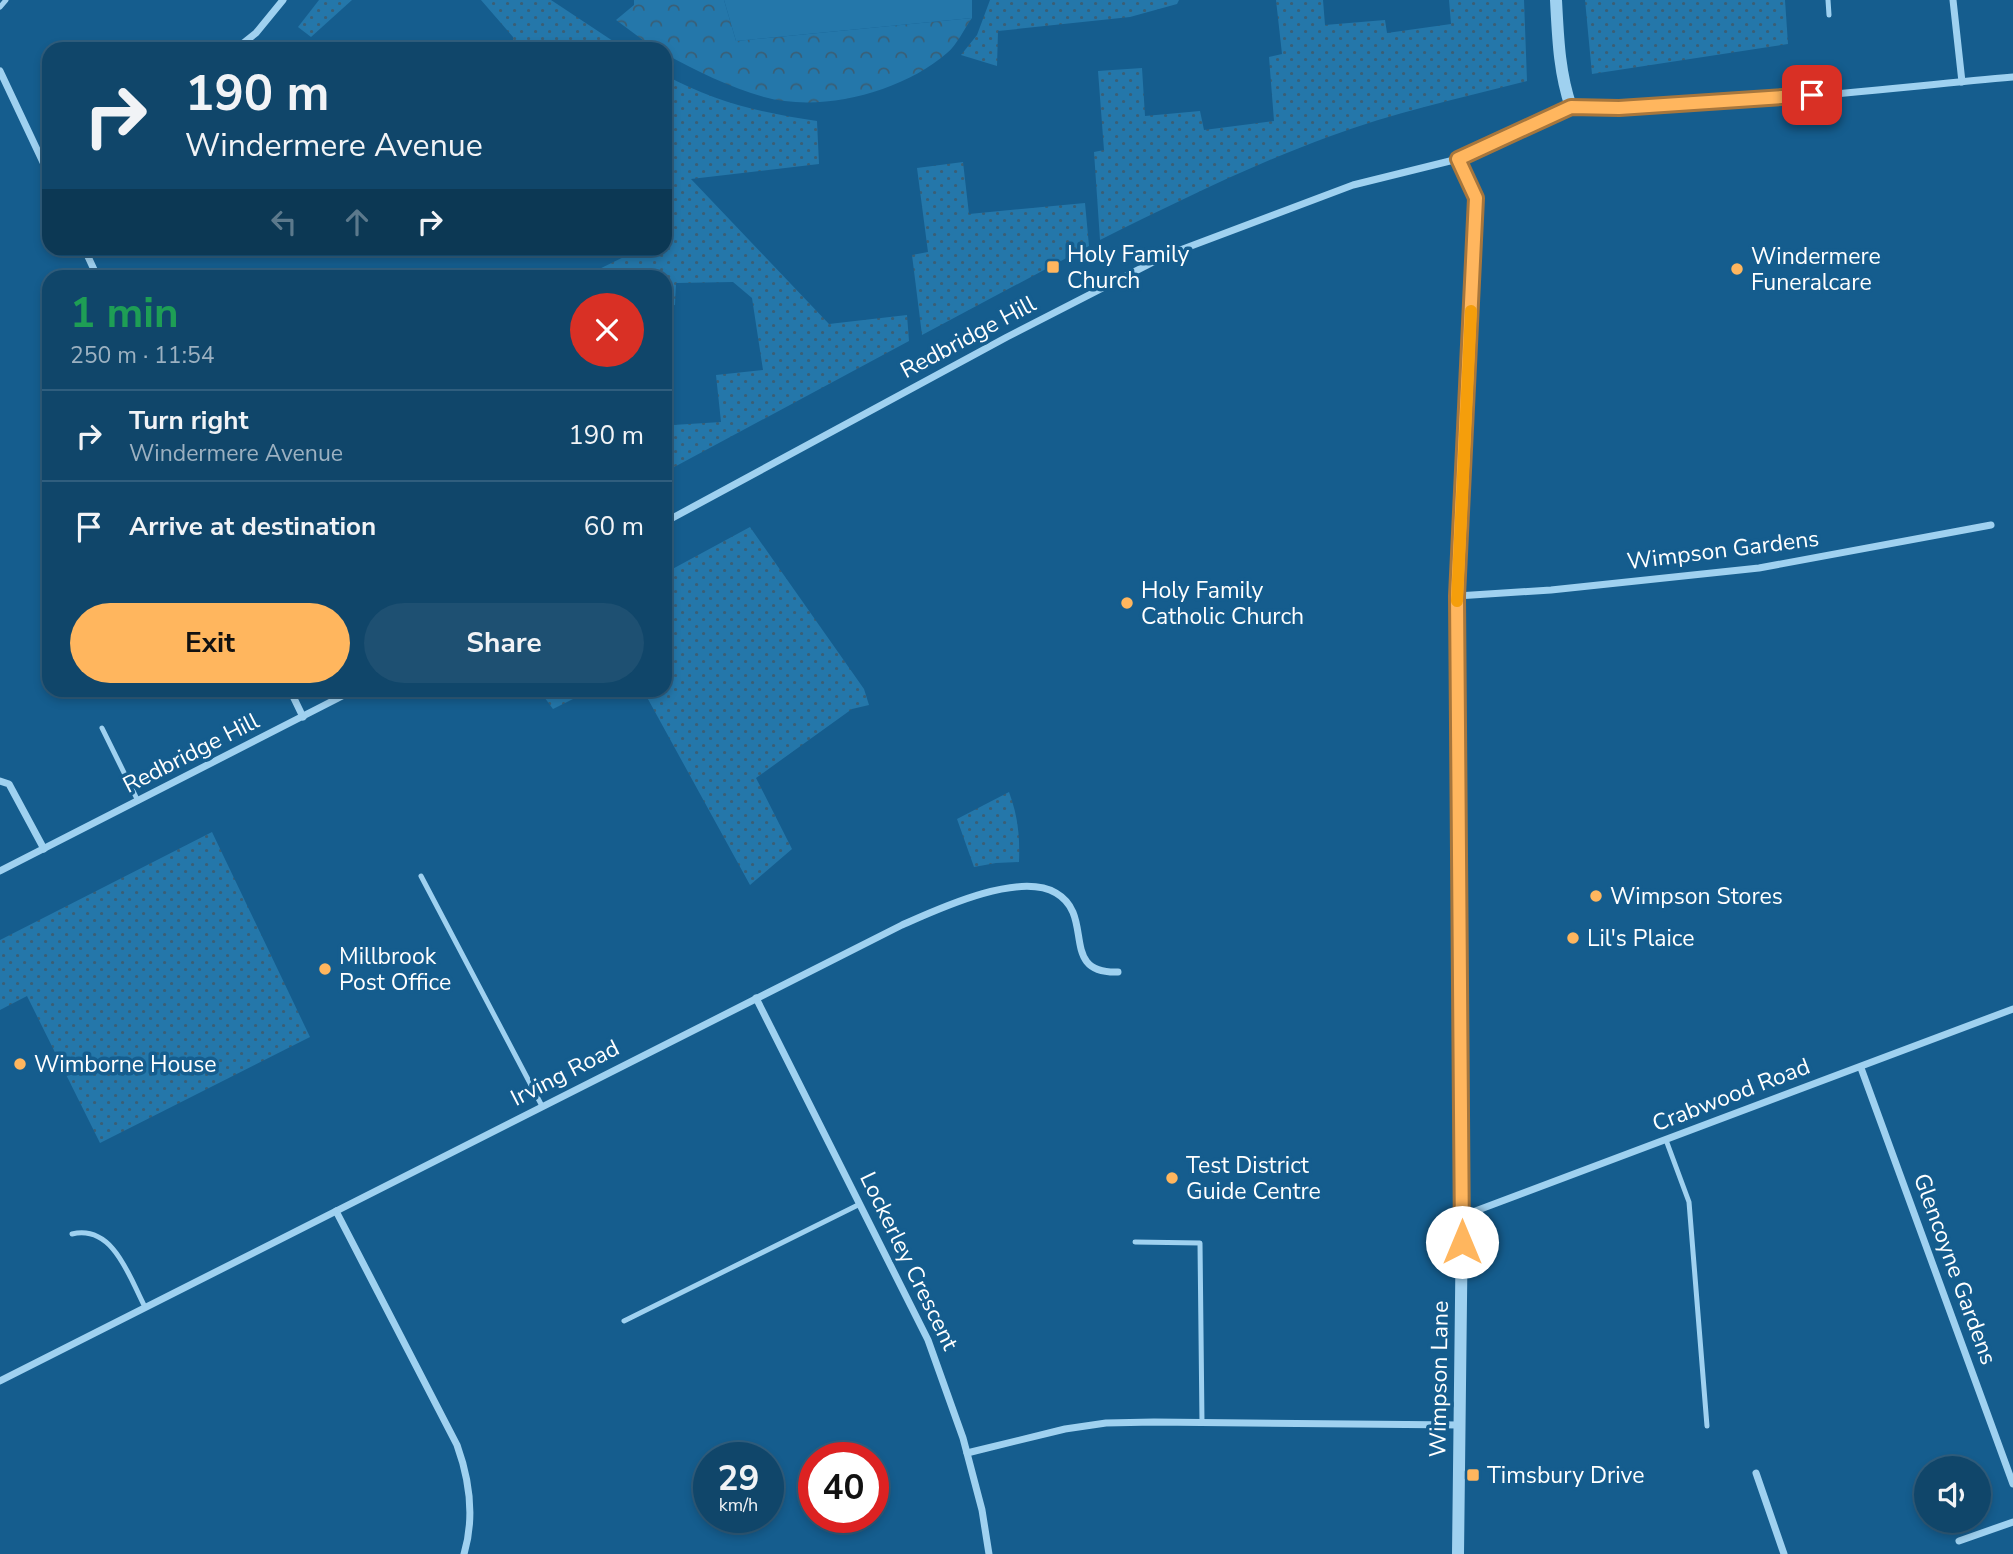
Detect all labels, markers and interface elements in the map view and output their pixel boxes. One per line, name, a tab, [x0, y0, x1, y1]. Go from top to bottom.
text: 190 m	[185, 60, 329, 127]
pin	[1782, 65, 1842, 125]
icon: right	[70, 70, 161, 161]
icon: arrive	[1793, 76, 1831, 114]
text: Windermere Avenue	[185, 124, 483, 167]
icon: left	[265, 203, 303, 241]
icon: ahead	[338, 203, 376, 241]
icon: right	[411, 203, 449, 241]
place label: Holy Family Church	[1067, 239, 1189, 296]
place label: Windermere Funeralcare	[1751, 241, 1881, 298]
marker: Holy Family Church	[1045, 259, 1061, 275]
marker: Windermere Funeralcare	[1729, 261, 1745, 277]
text: 1 min	[70, 285, 179, 342]
street label: Redbridge Hill	[895, 288, 1041, 386]
button: close	[570, 293, 644, 367]
text: 250 m · 11:54	[70, 340, 215, 371]
text: Turn right	[129, 403, 248, 438]
icon: right	[70, 417, 108, 455]
text: 190 m	[568, 418, 644, 453]
text: Windermere Avenue	[129, 438, 343, 469]
icon: arrive	[70, 508, 108, 546]
text: Arrive at destination	[129, 509, 376, 544]
text: 60 m	[584, 509, 644, 544]
street label: Wimpson Gardens	[1625, 523, 1821, 577]
place label: Holy Family Catholic Church	[1141, 575, 1304, 632]
marker: Holy Family Catholic Church	[1119, 595, 1135, 611]
button: Exit	[70, 603, 350, 683]
button: Share	[364, 603, 644, 683]
street label: Redbridge Hill	[117, 705, 265, 801]
place label: Wimpson Stores	[1610, 881, 1783, 912]
marker: Wimpson Stores	[1588, 888, 1604, 904]
place label: Lil's Plaice	[1587, 923, 1694, 954]
marker: Lil's Plaice	[1565, 930, 1581, 946]
place label: Millbrook Post Office	[339, 941, 451, 998]
marker: Millbrook Post Office	[317, 961, 333, 977]
street label: Irving Road	[505, 1032, 625, 1114]
place label: Wimborne House	[34, 1049, 216, 1080]
street label: Crabwood Road	[1648, 1051, 1814, 1139]
marker: Wimborne House	[12, 1056, 28, 1072]
place label: Test District Guide Centre	[1186, 1150, 1321, 1207]
street label: Lockerley Crescent	[852, 1167, 966, 1356]
street label: Glencoyne Gardens	[1906, 1169, 2004, 1369]
marker: Test District Guide Centre	[1164, 1170, 1180, 1186]
position arrow	[1425, 1205, 1499, 1279]
street label: Wimpson Lane	[1422, 1300, 1456, 1458]
speed limit sign: 40	[798, 1442, 889, 1533]
text: 29	[717, 1455, 760, 1502]
map controls	[1914, 1456, 1991, 1533]
button: sound	[1914, 1456, 1991, 1533]
place label: Timsbury Drive	[1487, 1460, 1644, 1491]
marker: Timsbury Drive	[1465, 1467, 1481, 1483]
text: km/h	[719, 1493, 758, 1517]

